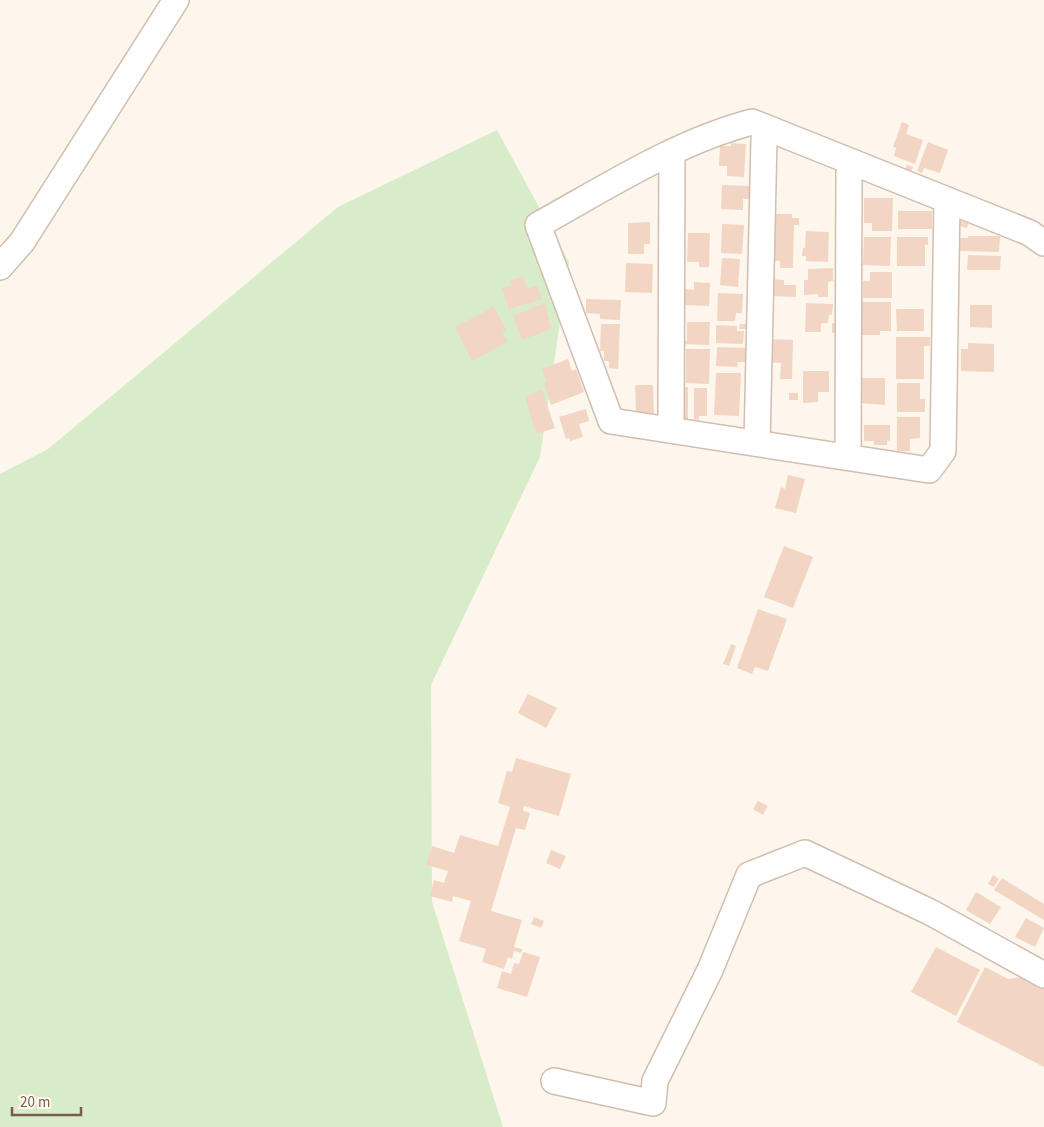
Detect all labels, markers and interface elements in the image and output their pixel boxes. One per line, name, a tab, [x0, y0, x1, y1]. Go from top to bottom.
scale bar	[12, 1084, 81, 1116]
text: 20 m	[20, 1092, 50, 1113]

